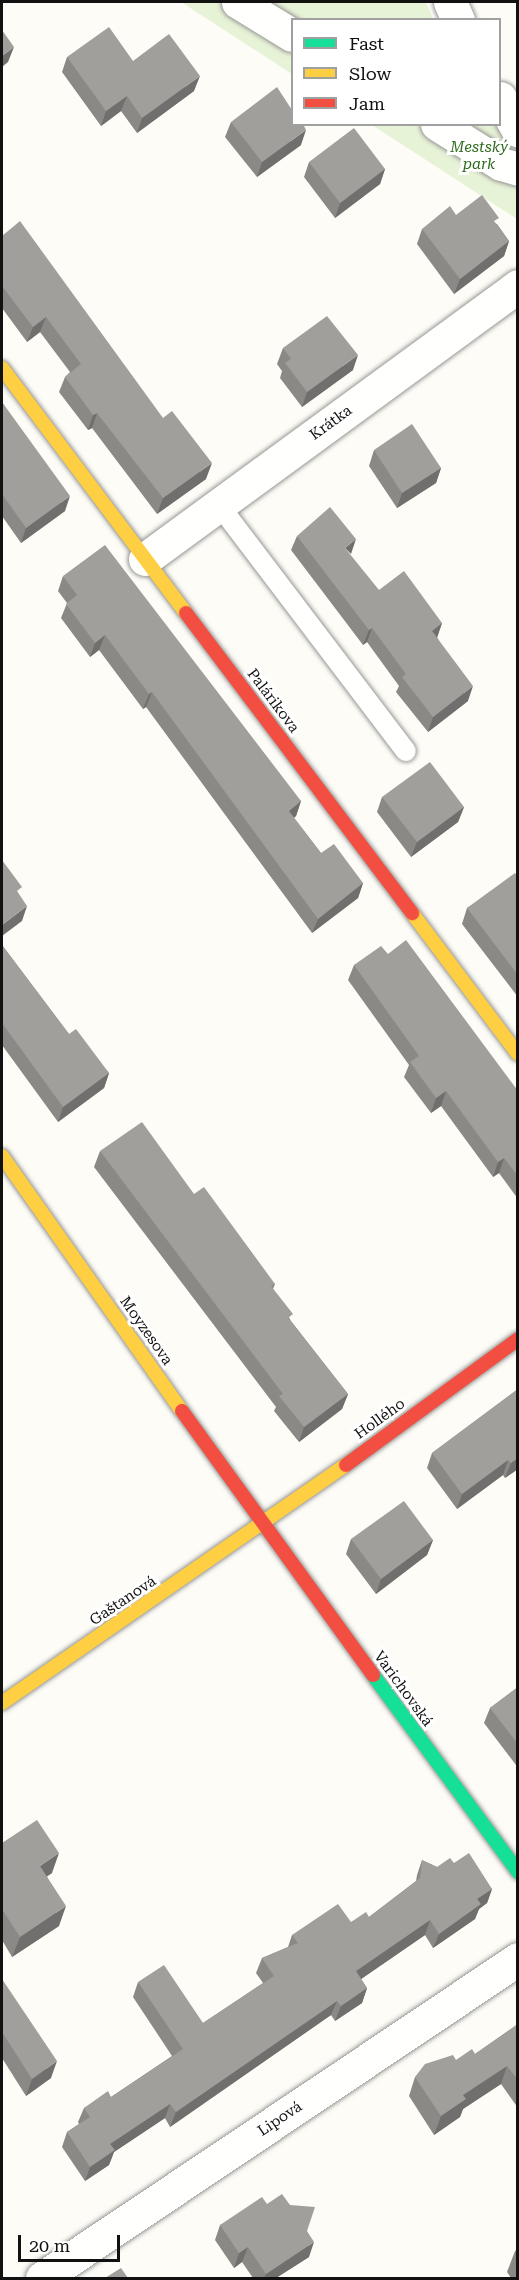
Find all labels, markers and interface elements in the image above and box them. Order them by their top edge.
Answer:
legend [291,18,501,126]
text: Fast [349,33,384,54]
text: Slow [349,63,391,84]
text: Jam [349,93,385,114]
park label: Mestský park [450,138,508,173]
street label: Krátka [306,402,356,444]
street label: Palárikova [243,665,303,737]
street label: Moyzesova [116,1293,176,1369]
street label: Hollého [351,1395,409,1443]
street label: Gaštanová [87,1572,159,1630]
street label: Varichovská [370,1648,436,1730]
street label: Lipová [255,2098,305,2140]
scale bar [21,2223,123,2261]
text: 20 m [29,2235,70,2256]

